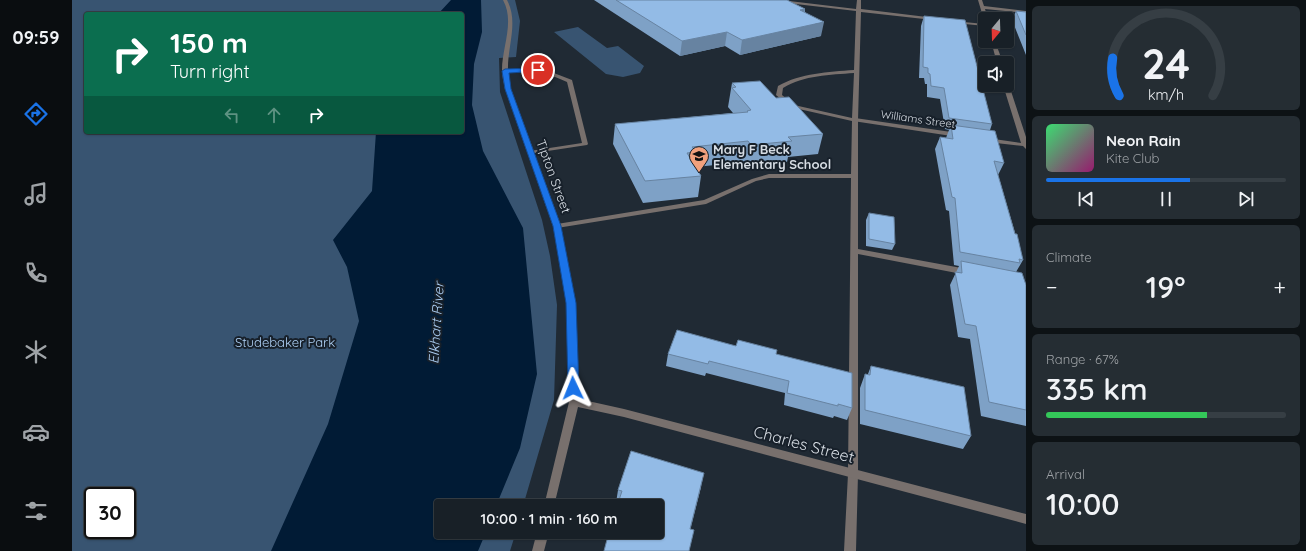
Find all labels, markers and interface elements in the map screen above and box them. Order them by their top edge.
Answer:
north arrow [978,12,1014,48]
map controls [978,12,1014,92]
text: 150 m [170,25,248,60]
text: 09:59 [13,26,59,49]
icon: right [104,28,156,80]
text: 24 [1142,37,1190,89]
pin [521,53,555,87]
button: sound [978,56,1014,92]
icon: arrive [527,59,549,81]
text: Turn right [170,60,250,83]
text: km/h [1148,86,1184,104]
icon: directions [22,100,50,128]
icon: left [221,104,243,126]
icon: ahead [263,104,285,126]
icon: right [305,104,327,126]
street label: Williams Street [880,107,957,131]
text: Neon Rain [1106,131,1181,150]
street label: Tipton Street [533,137,575,215]
place label: Mary F Beck Elementary School [713,141,831,172]
school or university icon: Mary F Beck Elementary School [688,145,710,173]
text: Kite Club [1106,150,1159,166]
icon: music [22,180,50,208]
icon: previous [1075,188,1097,210]
icon: pause [1155,188,1177,210]
icon: next [1235,188,1257,210]
text: Climate [1046,249,1092,265]
icon: phone [22,259,50,287]
text: 19° [1146,268,1185,306]
text: − [1046,273,1057,301]
text: + [1274,273,1286,301]
water label: Elkhart River [424,280,448,365]
park label: Studebaker Park [235,334,335,350]
icon: climate [22,338,50,366]
text: Range · 67% [1046,351,1119,367]
position arrow [552,367,594,409]
text: 335 km [1046,370,1148,408]
icon: car [22,418,50,446]
street label: Charles Street [751,421,857,467]
text: Arrival [1046,466,1085,482]
text: 10:00 [1046,485,1120,523]
speed limit sign: 30 [84,487,136,539]
icon: filters [22,497,50,525]
text: 10:00 · 1 min · 160 m [481,509,617,528]

